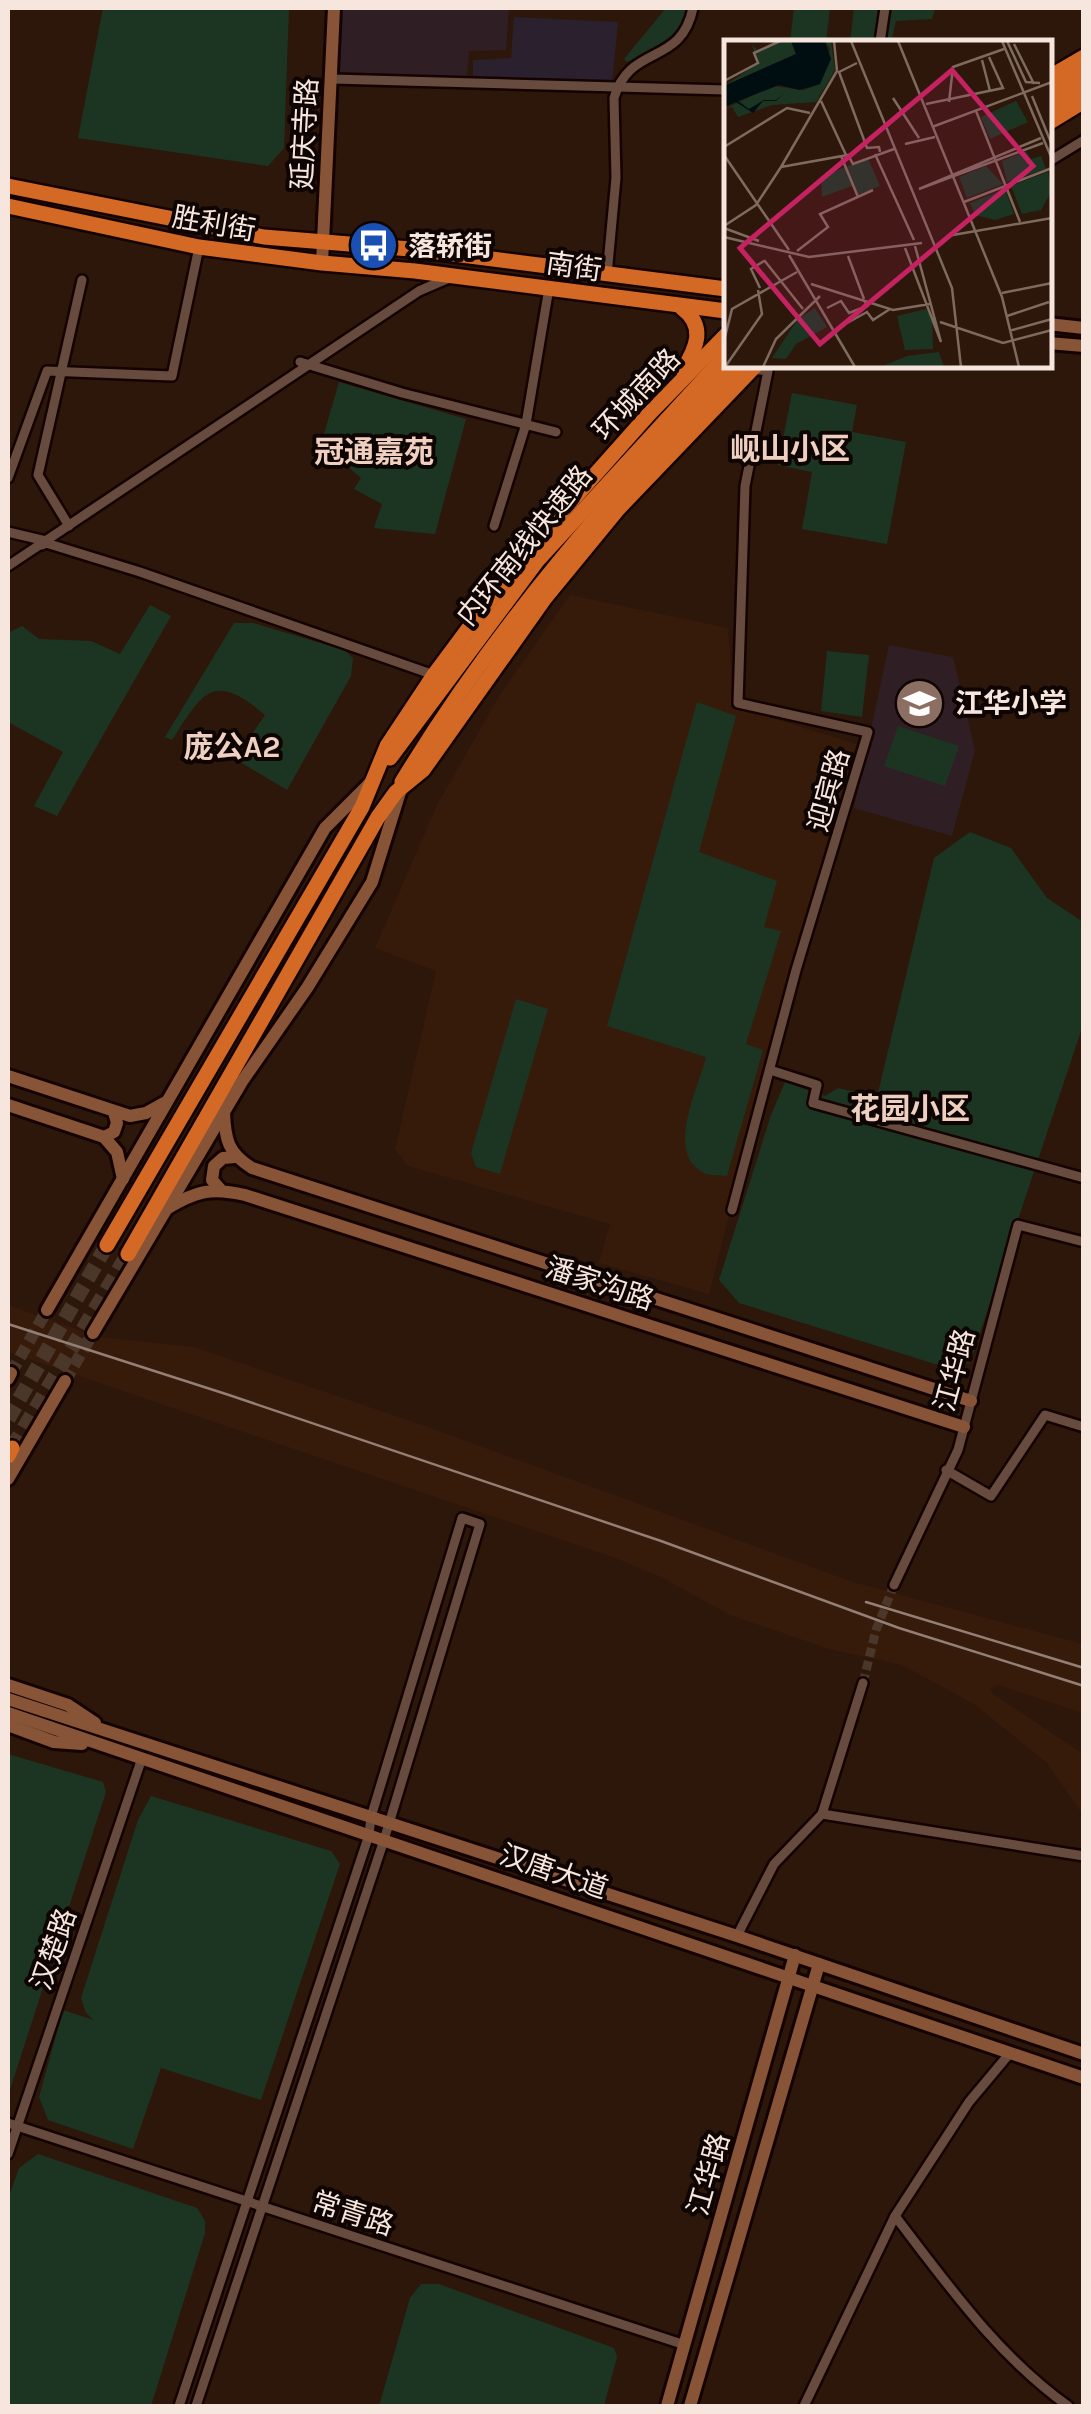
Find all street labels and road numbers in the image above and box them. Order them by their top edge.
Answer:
street label: 延庆寺路 [285,77,324,191]
street label: 胜利街 [170,200,258,247]
street label: 南街 [544,246,604,287]
street label: 环城南路 [586,342,687,447]
street label: 内环南线快速路 [450,459,599,632]
street label: 迎宾路 [801,745,856,835]
street label: 潘家沟路 [541,1250,658,1316]
street label: 江华路 [928,1325,981,1415]
street label: 汉唐大道 [496,1838,612,1905]
street label: 汉楚路 [24,1904,83,1994]
street label: 江华路 [681,2129,736,2219]
street label: 常青路 [308,2185,398,2242]

